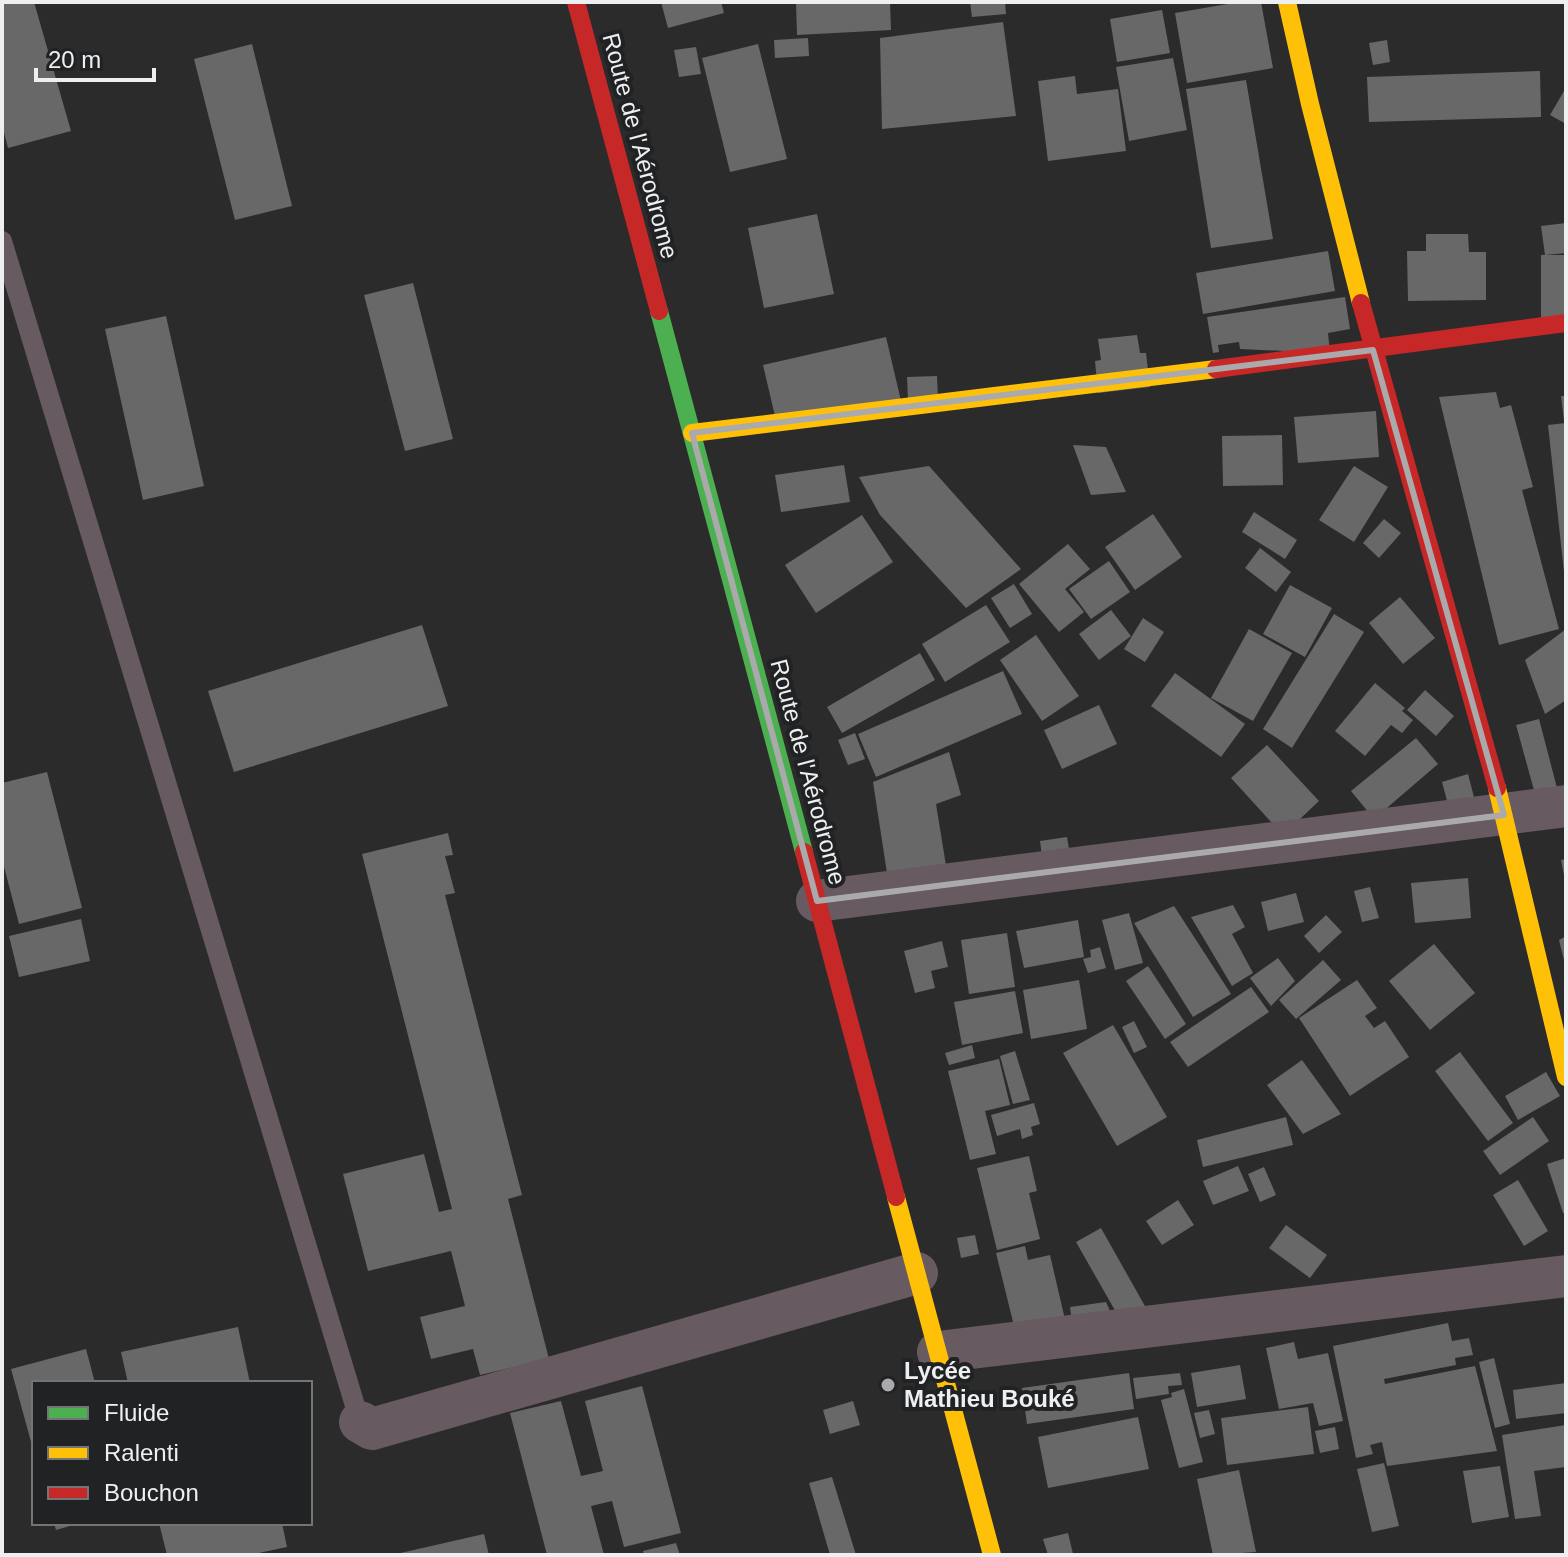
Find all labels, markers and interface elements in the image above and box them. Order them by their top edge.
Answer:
street label: Route de l'Aérodrome [597,30,684,262]
scale bar [36,32,154,82]
text: 20 m [48,46,101,73]
street label: Route de l'Aérodrome [765,656,852,888]
place label: Lycée Mathieu Bouké [904,1357,1075,1412]
marker: Lycée Mathieu Bouké [879,1376,897,1394]
legend [32,1381,312,1525]
text: Fluide [104,1399,169,1426]
text: Ralenti [104,1439,179,1466]
text: Bouchon [104,1479,199,1506]

